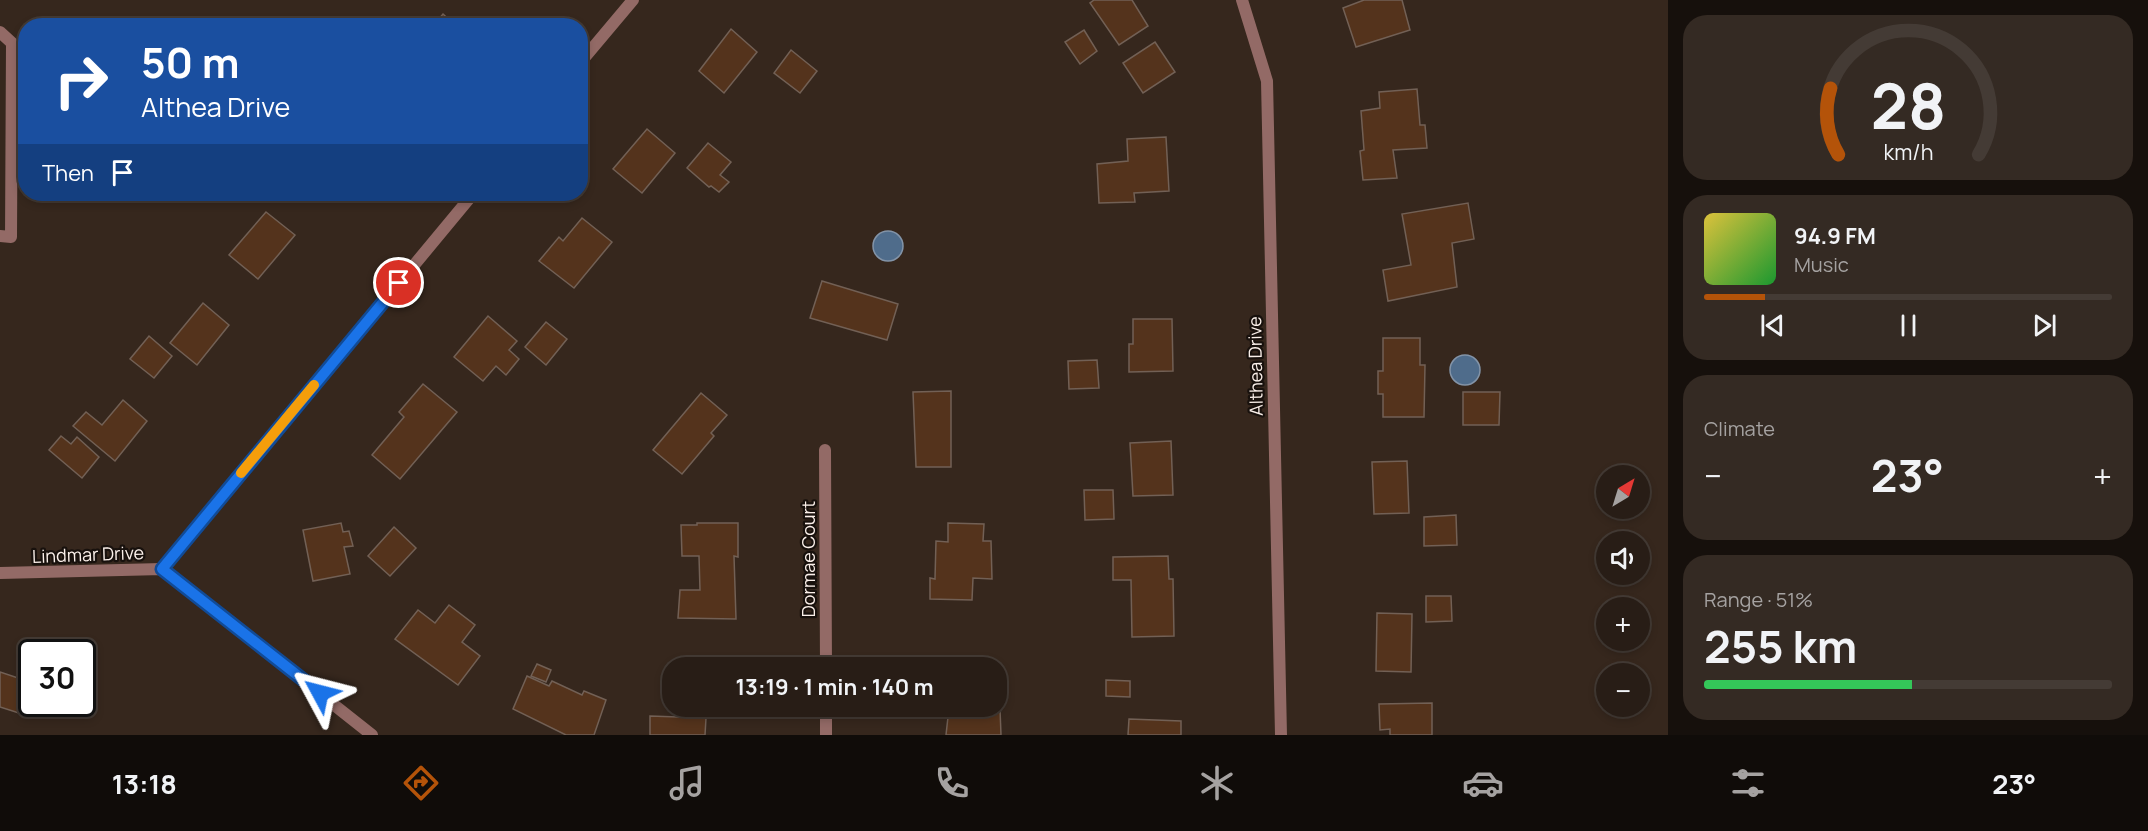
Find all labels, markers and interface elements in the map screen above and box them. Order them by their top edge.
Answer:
text: 50 m [141,33,239,91]
icon: right [42,42,120,120]
text: 28 [1870,62,1946,148]
text: Althea Drive [141,88,290,125]
text: km/h [1883,137,1933,166]
icon: arrive [106,156,139,189]
text: Then [42,158,94,188]
text: 94.9 FM [1794,221,1876,251]
text: Music [1794,251,1849,278]
pin [373,257,424,308]
icon: arrive [382,266,415,299]
icon: previous [1756,309,1789,342]
icon: pause [1892,309,1925,342]
icon: next [2028,309,2061,342]
street label: Althea Drive [1242,316,1268,416]
text: Climate [1704,415,1775,442]
text: 23° [1871,444,1944,506]
text: − [1704,453,1722,498]
text: + [2093,453,2112,498]
north arrow [1596,465,1650,519]
map controls [1596,465,1650,717]
street label: Dormae Court [796,501,820,617]
button: sound [1596,531,1650,585]
street label: Lindmar Drive [32,540,144,568]
text: Range · 51% [1704,586,1813,613]
button: + [1596,597,1650,651]
text: 255 km [1704,615,1857,677]
speed limit sign: 30 [18,639,96,717]
position arrow [288,661,352,725]
button: − [1596,663,1650,717]
text: 13:19 · 1 min · 140 m [735,672,934,702]
icon: directions [400,762,442,804]
icon: music [666,762,708,804]
icon: phone [931,762,973,804]
icon: climate [1196,762,1238,804]
icon: car [1462,762,1504,804]
icon: filters [1727,762,1769,804]
text: 13:18 [112,765,177,802]
text: 23° [1992,765,2036,802]

